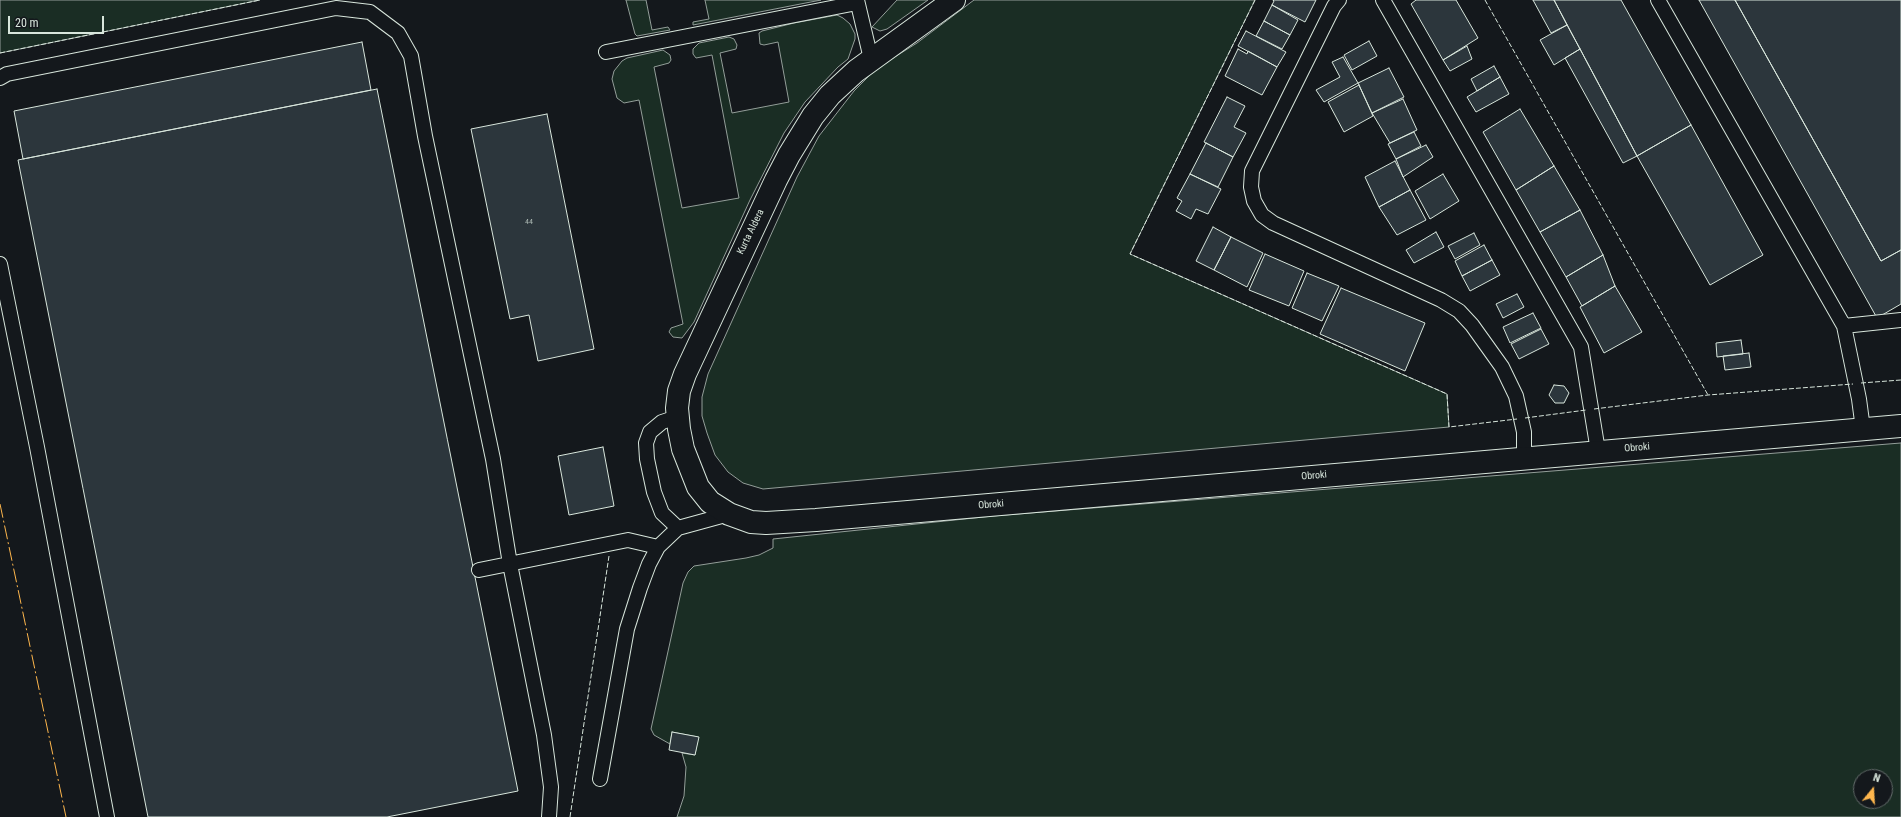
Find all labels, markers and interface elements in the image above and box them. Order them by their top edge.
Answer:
scale bar [10,8,106,34]
text: 20 m [15,16,39,30]
street label: Kurta Aldera [735,207,767,257]
house number: 44 [525,217,533,227]
street label: Obroki [1624,441,1650,455]
street label: Obroki [1301,469,1327,483]
street label: Obroki [978,498,1004,512]
north arrow [1853,769,1893,809]
text: N [1871,771,1882,785]

